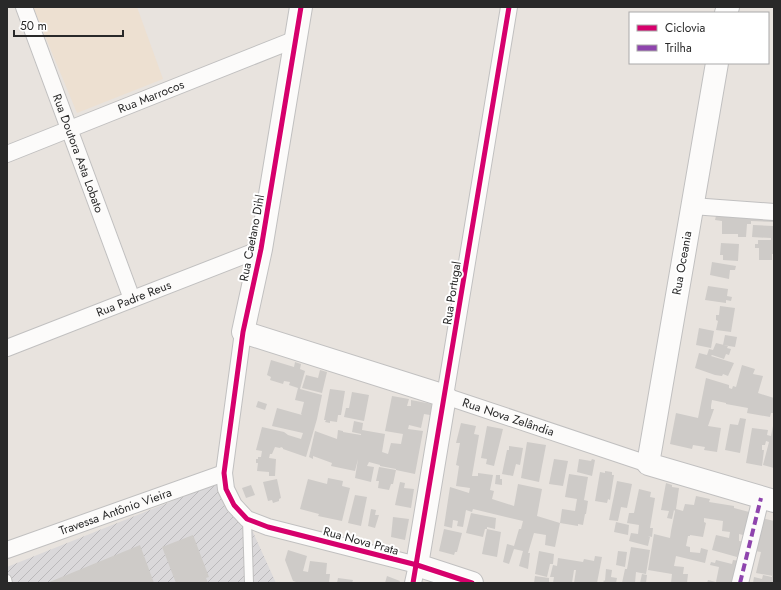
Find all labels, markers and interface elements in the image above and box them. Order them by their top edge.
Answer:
scale bar [14,12,123,38]
legend [629,12,769,64]
text: 50 m [20,17,47,35]
text: Ciclovia [665,19,706,37]
text: Trilha [665,39,692,57]
street label: Rua Marrocos [115,75,187,118]
street label: Rua Doutora Asta Lobato [48,91,108,216]
street label: Rua Caetano Dihl [235,193,269,283]
street label: Rua Oceania [668,229,697,296]
street label: Rua Portugal [438,260,466,326]
street label: Rua Padre Reus [94,276,174,321]
street label: Rua Nova Zelândia [460,393,557,441]
street label: Travessa Antônio Vieira [57,483,174,540]
street label: Rua Nova Prata [321,522,401,560]

